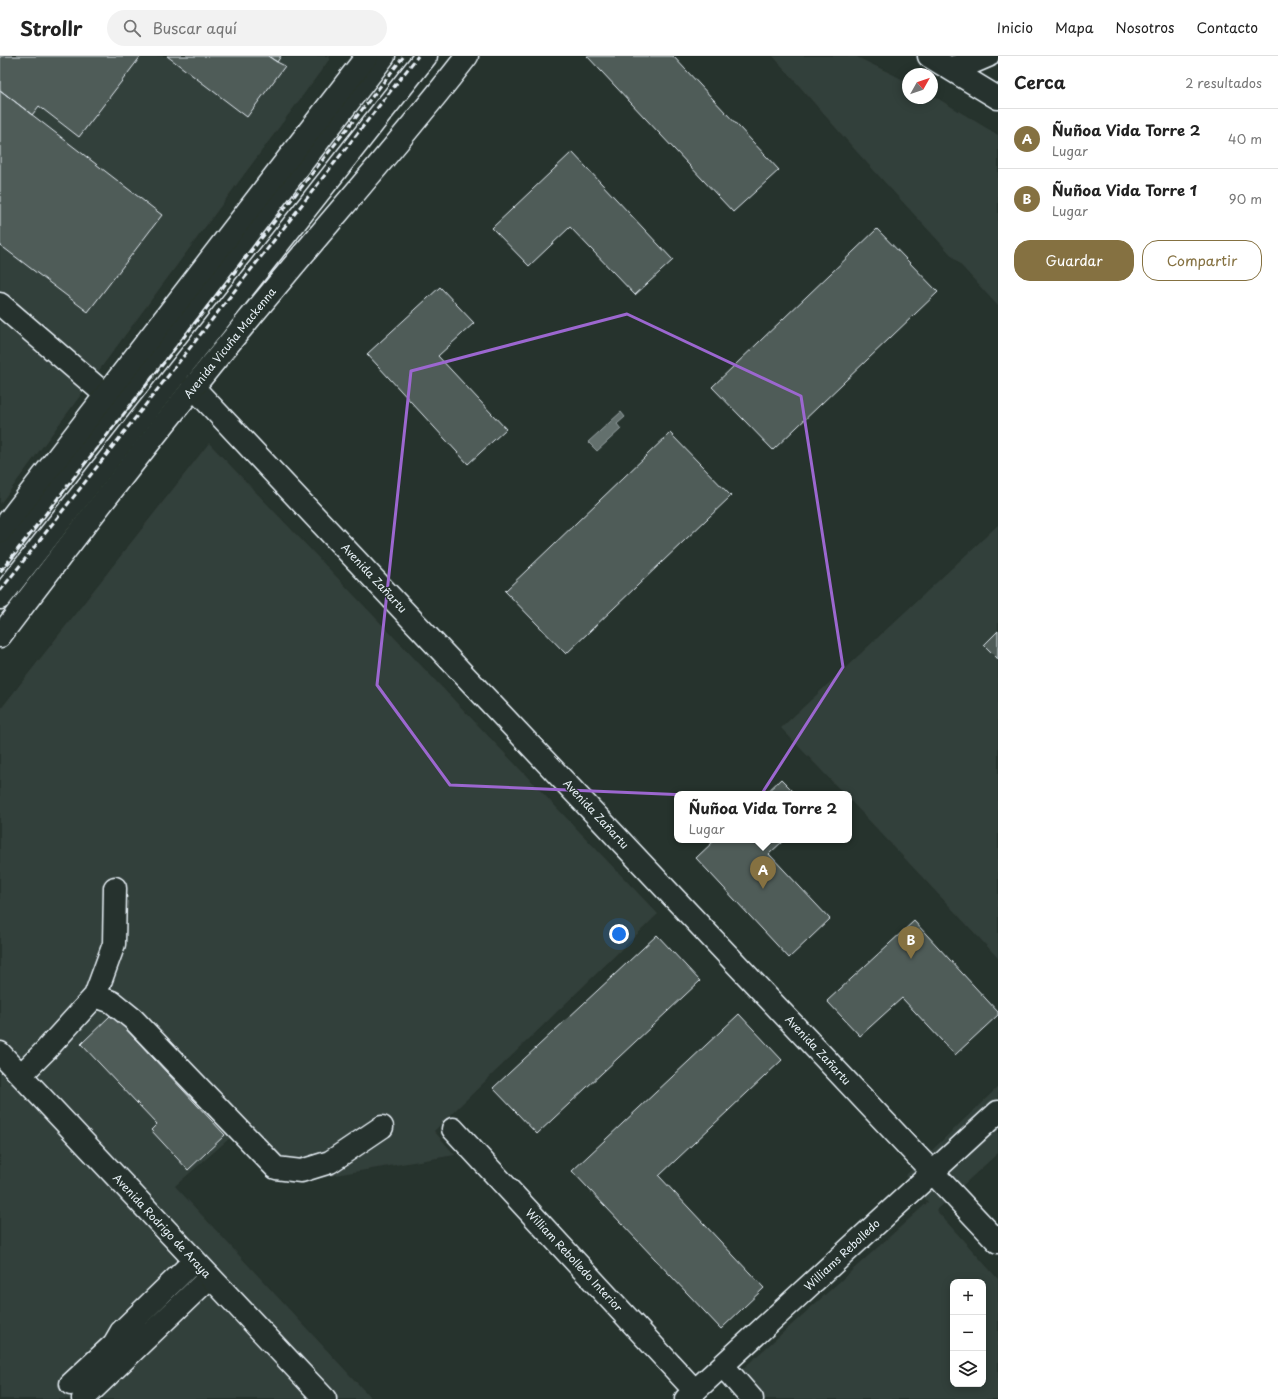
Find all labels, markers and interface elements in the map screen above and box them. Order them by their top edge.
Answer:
search box [107,10,387,46]
text: Strollr [20,14,83,42]
text: Buscar aquí [153,16,237,39]
icon: search [121,17,143,39]
text: Inicio [997,17,1033,38]
text: Mapa [1055,17,1093,38]
text: Nosotros [1115,17,1175,38]
text: Contacto [1197,17,1258,38]
north arrow [902,68,938,104]
text: Cerca [1014,69,1065,95]
text: 2 resultados [1185,73,1262,92]
text: Ñuñoa Vida Torre 2 [1052,118,1200,141]
text: A [1022,129,1032,148]
text: 40 m [1228,129,1262,148]
text: Lugar [1052,141,1088,160]
text: Ñuñoa Vida Torre 1 [1052,178,1197,201]
text: B [1023,189,1031,208]
text: 90 m [1229,189,1262,208]
text: Lugar [1052,201,1088,220]
button: Guardar [1014,240,1134,281]
button: Compartir [1142,240,1262,281]
street label: Avenida Vicuña Mackenna [179,283,280,402]
street label: Avenida Zañartu [338,539,411,616]
street label: Avenida Zañartu [560,775,633,852]
popup [674,791,852,843]
text: Ñuñoa Vida Torre 2 [689,796,837,819]
text: Lugar [689,819,725,838]
pin: A [750,856,776,889]
your location [609,924,629,944]
pin: B [898,926,924,959]
street label: Avenida Zañartu [782,1011,855,1088]
street label: Avenida Rodrigo de Araya [109,1170,215,1282]
street label: William Rebolledo Interior [522,1204,627,1315]
street label: Williams Rebolledo [800,1215,883,1294]
map controls [950,1279,986,1387]
button: + [950,1279,986,1315]
button: − [950,1315,986,1351]
button: layers [950,1351,986,1387]

